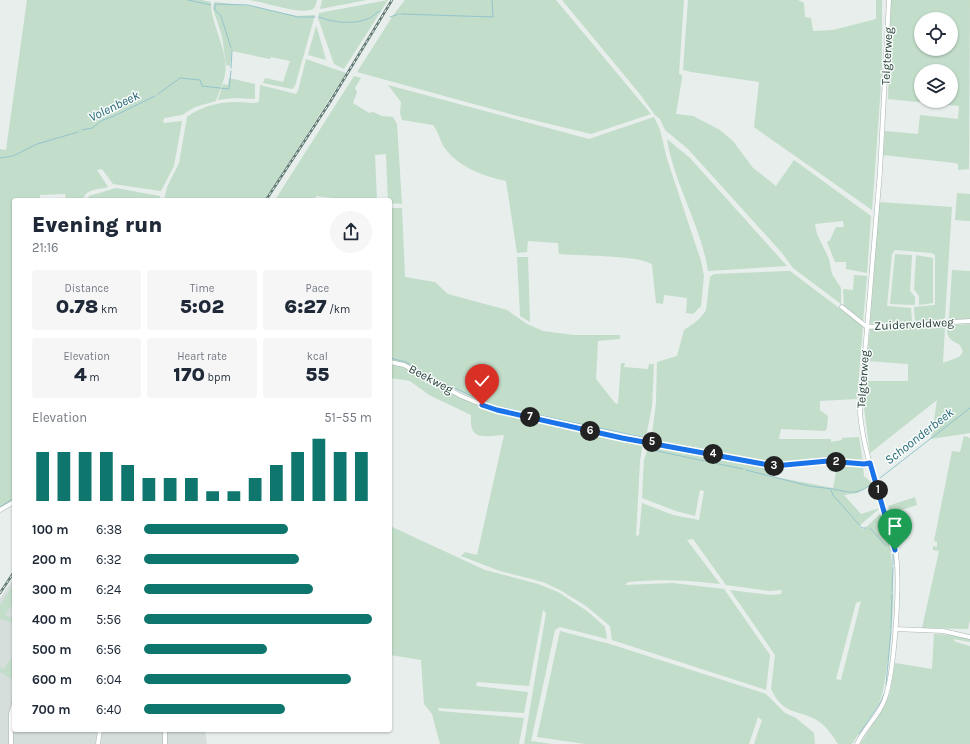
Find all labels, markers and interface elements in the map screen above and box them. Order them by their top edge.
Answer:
map controls [914,12,958,108]
button: locate [914,12,958,56]
street label: Telgterweg [878,26,896,85]
button: layers [914,64,958,108]
water label: Volenbeek [86,87,142,125]
button: share [330,211,372,253]
text: Evening run [32,212,162,238]
text: 21:16 [32,240,59,255]
text: Distance [64,282,109,295]
text: Time [190,282,214,295]
text: Pace [306,282,329,295]
text: 0.78 [56,295,98,318]
text: 5:02 [180,295,224,318]
text: 6:27 [284,295,327,318]
text: km [98,303,118,316]
text: /km [327,303,350,316]
street label: Zuiderveldweg [874,315,954,333]
street label: Telgterweg [854,349,872,408]
text: Elevation [63,350,110,363]
text: Heart rate [177,350,227,363]
text: kcal [307,350,328,363]
street label: Beekweg [406,362,456,397]
text: 4 [74,363,87,386]
text: 170 [173,363,205,386]
text: 55 [305,363,329,386]
pin [465,364,499,405]
icon: check [471,370,493,392]
text: m [87,371,99,384]
text: bpm [205,371,231,384]
water label: Schoonderbeek [882,404,957,467]
pin: 7 [520,407,540,427]
text: Elevation [32,410,87,425]
text: 51–55 m [324,410,372,425]
text: 7 [527,410,533,423]
pin: 6 [580,421,600,441]
text: 6 [587,424,593,437]
pin: 5 [642,432,662,452]
text: 5 [649,435,655,448]
pin: 4 [703,444,723,464]
text: 4 [710,447,716,460]
pin: 2 [826,452,846,472]
text: 2 [833,455,839,468]
pin: 3 [764,456,784,476]
text: 3 [771,459,777,472]
pin: 1 [868,480,888,500]
text: 1 [876,483,880,496]
pin [878,509,912,550]
icon: arrive [884,515,906,537]
text: 100 m [32,522,69,537]
text: 6:38 [96,522,122,537]
text: 200 m [32,552,72,567]
text: 6:32 [96,552,122,567]
text: 300 m [32,582,72,597]
text: 6:24 [96,582,121,597]
text: 400 m [32,612,72,627]
text: 5:56 [96,612,121,627]
text: 500 m [32,642,72,657]
text: 6:56 [96,642,121,657]
text: 600 m [32,672,72,687]
text: 6:04 [96,672,121,687]
text: 700 m [32,702,71,717]
text: 6:40 [96,702,121,717]

